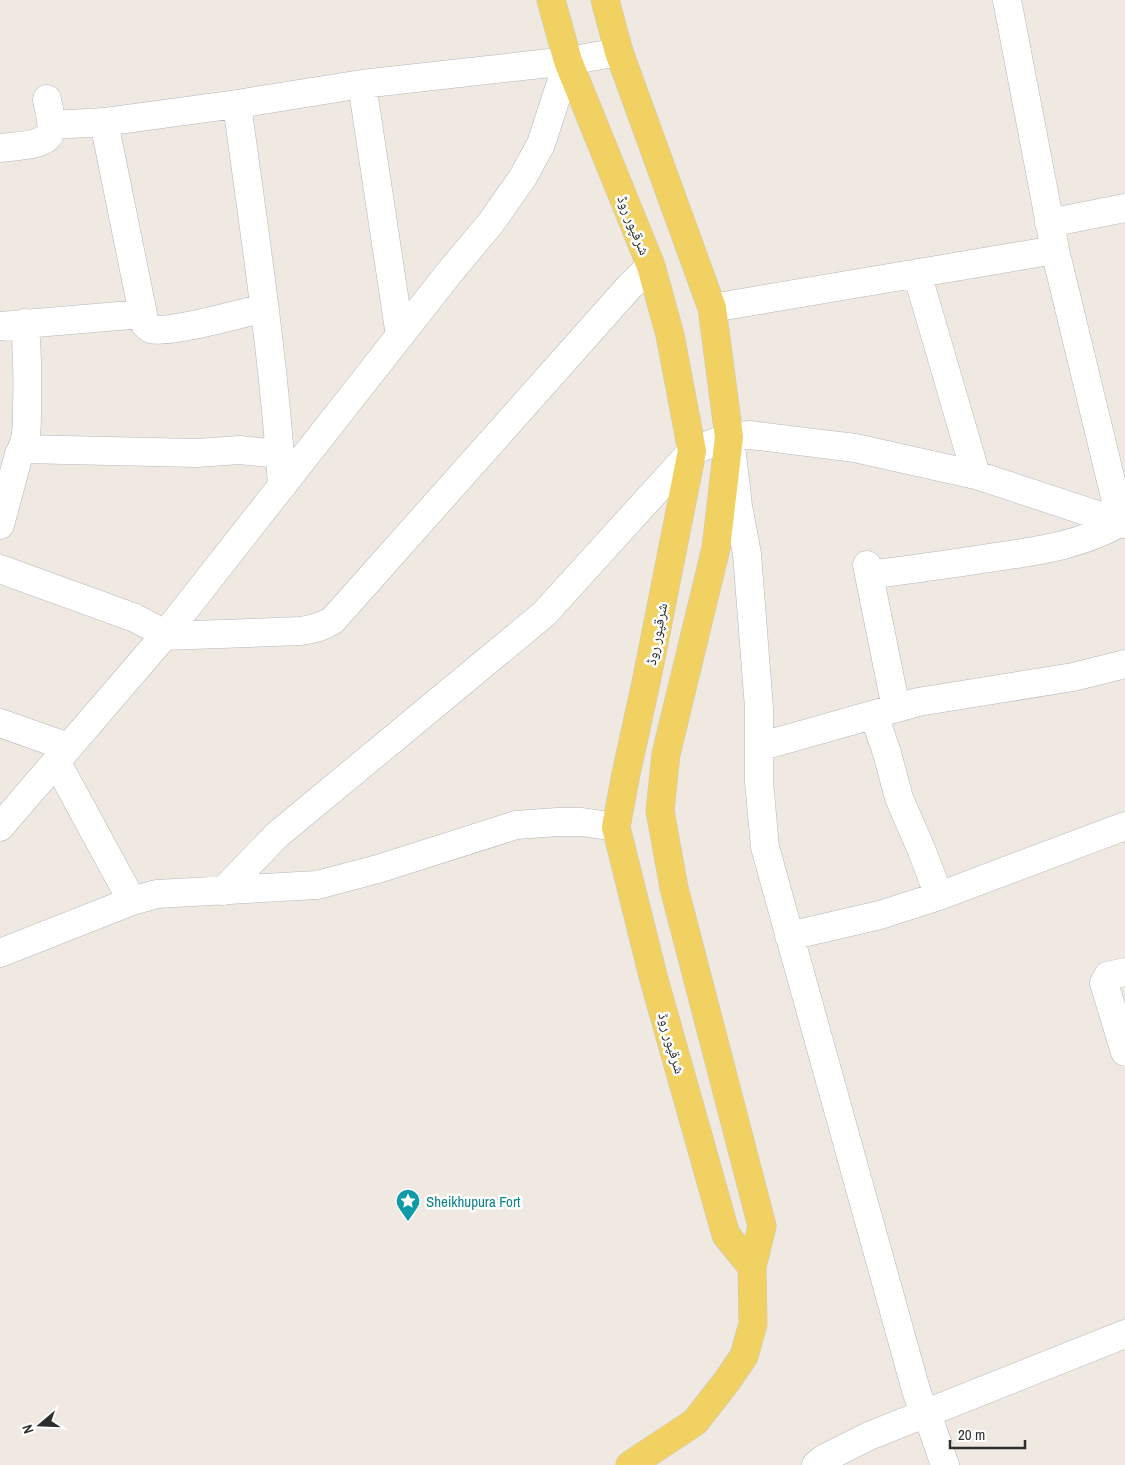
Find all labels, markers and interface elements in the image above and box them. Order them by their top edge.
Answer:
street label: شرقپور روڈ [612,192,656,258]
street label: شرقپور روڈ [640,601,672,667]
street label: شرقپور روڈ [653,1010,691,1076]
place icon: Sheikhupura Fort [395,1188,421,1222]
place label: Sheikhupura Fort [426,1191,521,1212]
north arrow [15,1400,65,1450]
scale bar [950,1418,1025,1450]
text: N [18,1422,38,1436]
text: 20 m [958,1424,985,1445]

